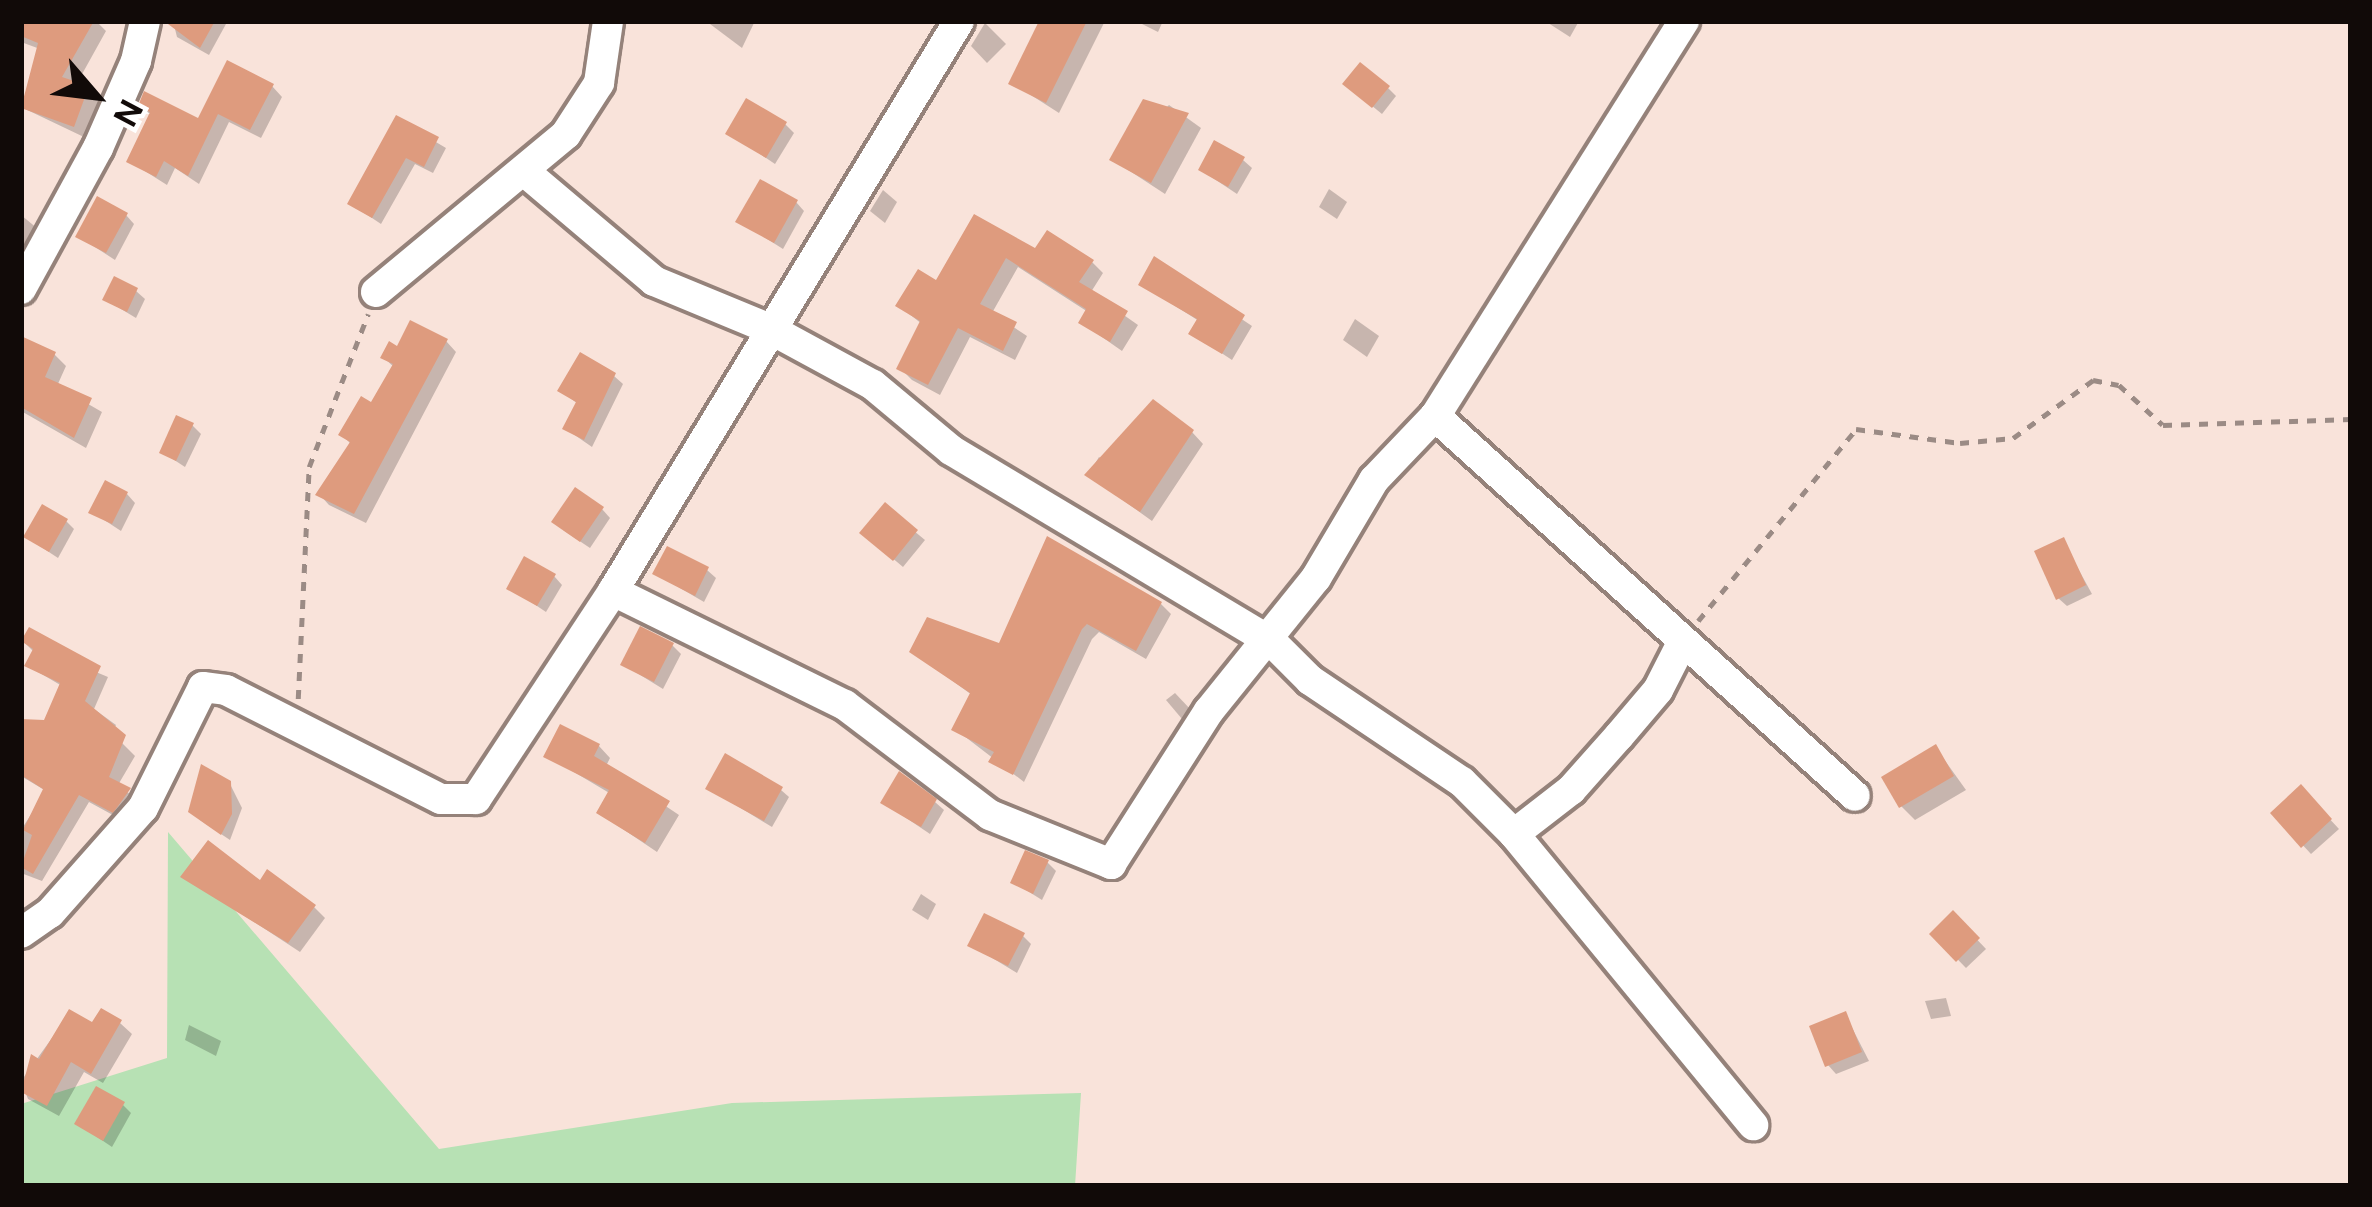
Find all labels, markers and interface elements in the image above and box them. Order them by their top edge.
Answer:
north arrow [36,36,156,156]
text: N [104,92,153,134]

